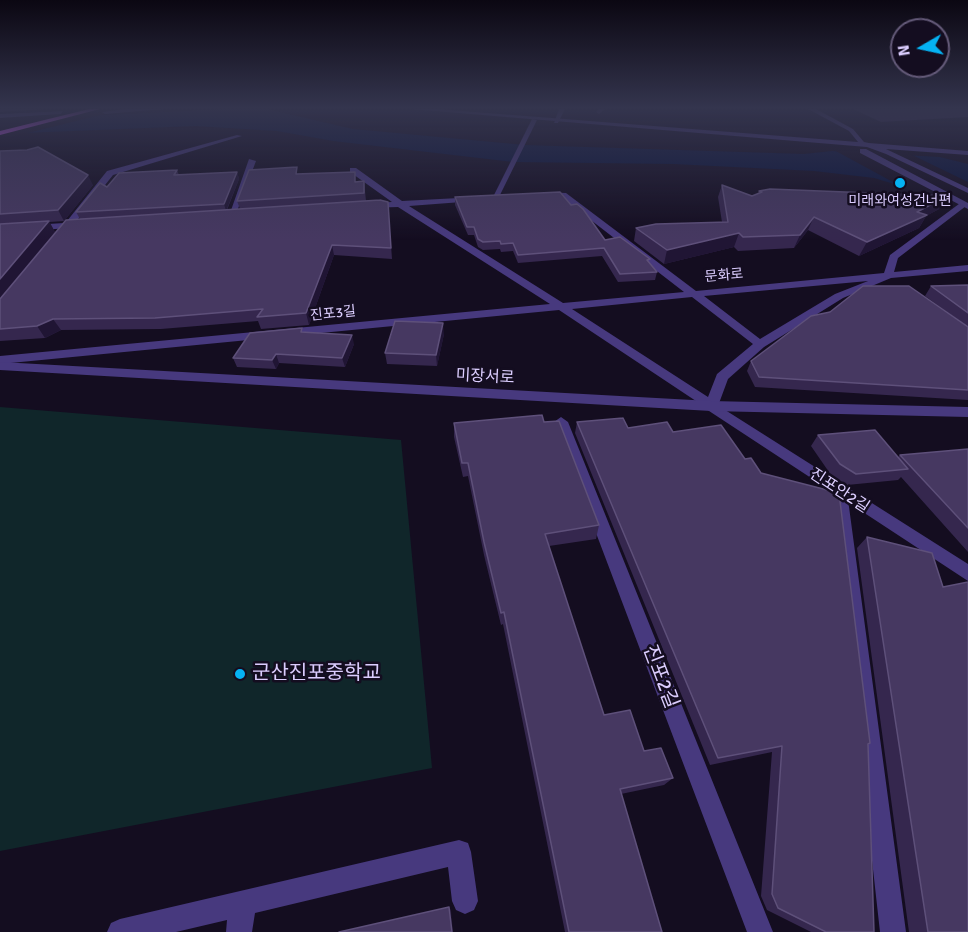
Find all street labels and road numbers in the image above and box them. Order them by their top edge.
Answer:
street label: 문화로 [704,266,744,286]
street label: 진포3길 [309,303,357,325]
street label: 미장서로 [455,366,515,388]
street label: 진포안2길 [805,465,873,517]
street label: 진포2길 [637,642,683,712]

